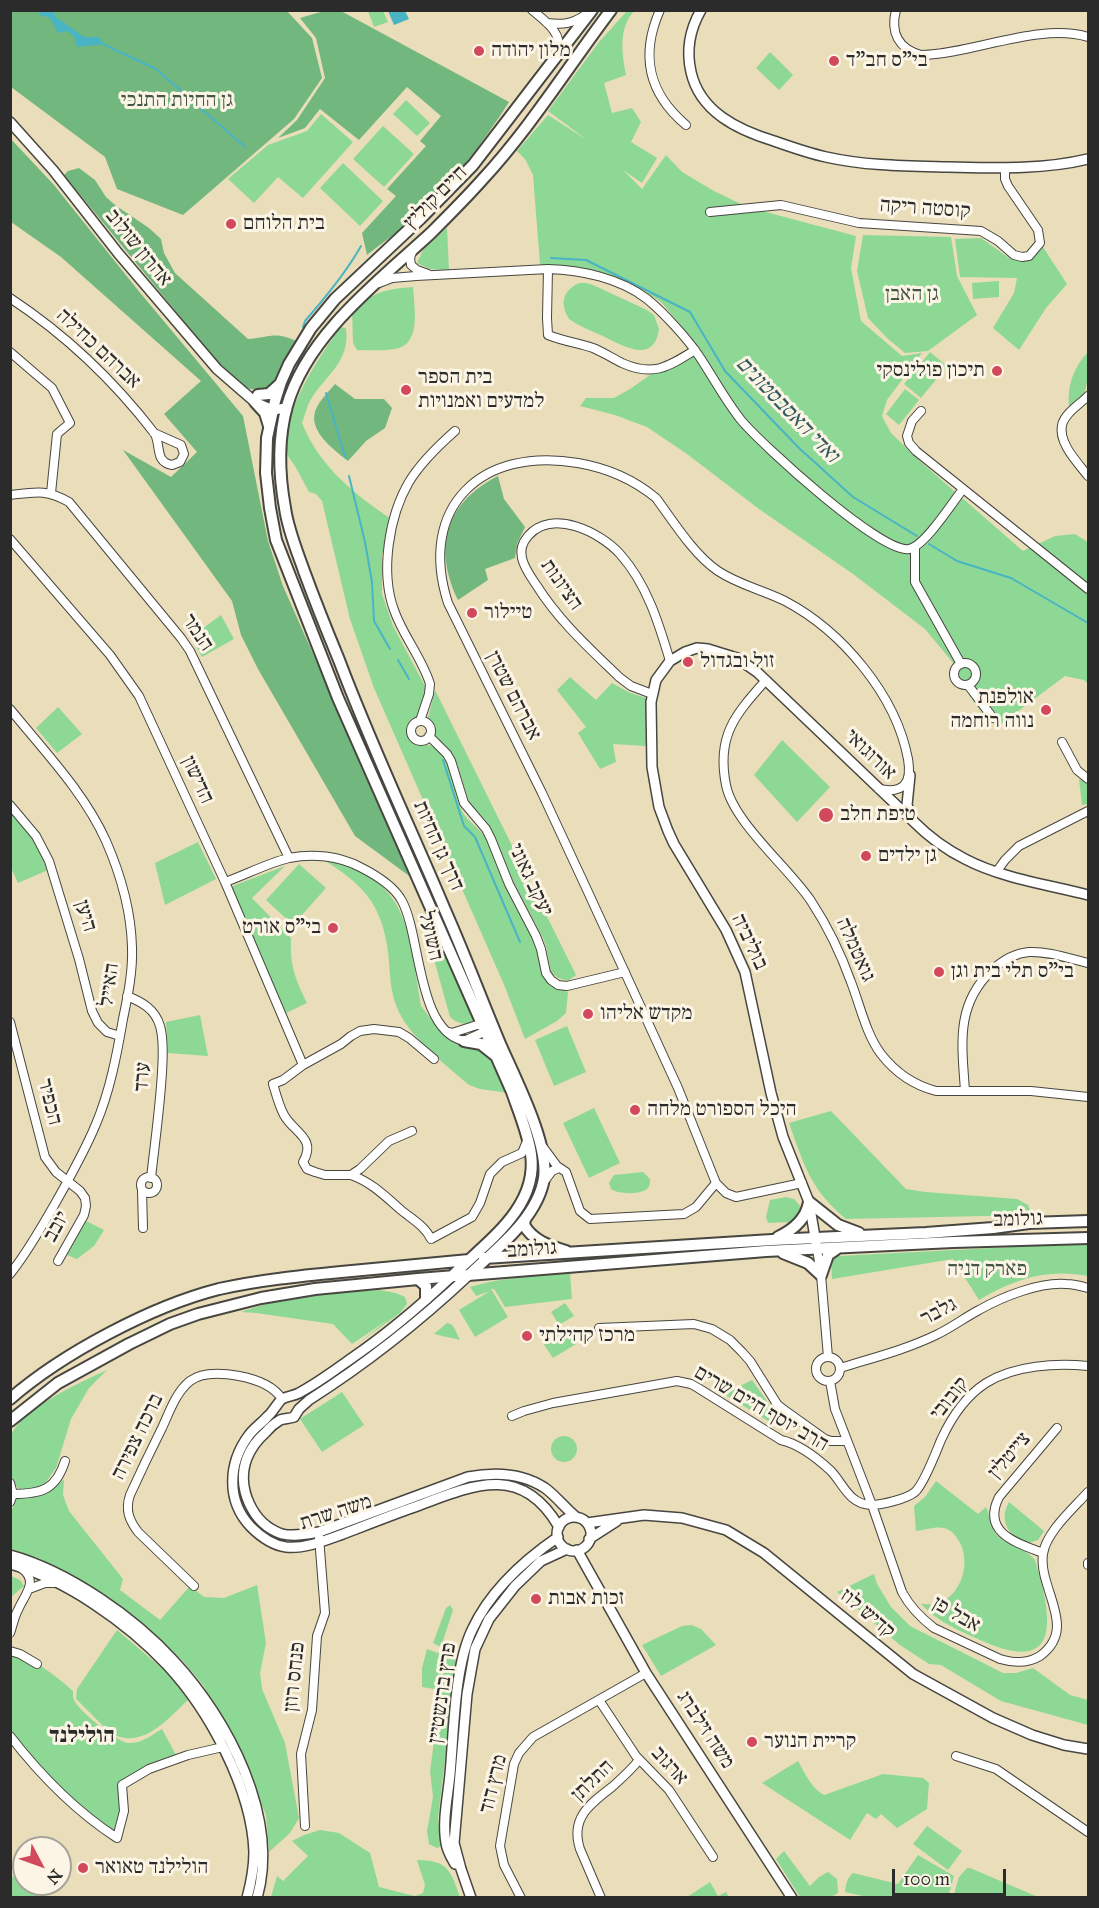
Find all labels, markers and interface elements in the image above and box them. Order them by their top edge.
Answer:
place label: מלון יהודה [491,38,571,64]
marker: מלון יהודה [472,44,486,58]
place label: בי"ס חב"ד [846,48,928,74]
marker: בי"ס חב"ד [827,54,841,68]
park label: גן החיות התנכי [121,88,233,114]
street label: חיים קוליץ [399,161,473,235]
street label: קוסטה ריקה [879,193,971,225]
street label: אהרון שולוב [99,204,177,292]
place label: בית הלוחם [243,211,325,237]
marker: בית הלוחם [224,217,238,231]
park label: גן האבן [885,282,939,308]
street label: אברהם כחילה [50,303,146,395]
water label: ואדי האסבסטונים [730,351,844,469]
place label: תיכון פולינסקי [877,358,985,384]
marker: תיכון פולינסקי [990,364,1004,378]
place label: בית הספר למדעים ואמנויות [418,365,544,415]
marker: בית הספר למדעים ואמנויות [399,383,413,397]
street label: הציונות [534,554,588,616]
place label: טיילור [484,600,532,626]
marker: טיילור [465,606,479,620]
street label: הנמר [176,610,218,656]
street label: אברהם שטרן [480,647,546,745]
place label: זול ובגדול [700,649,774,675]
marker: זול ובגדול [681,655,695,669]
place label: אולפנת נווה רוחמה [950,685,1034,735]
marker: אולפנת נווה רוחמה [1039,703,1053,717]
street label: אורוגואי [839,724,901,786]
street label: הדישון [175,752,219,808]
street label: דרך גן החיות [407,797,469,895]
place label: טיפת חלב [840,802,916,828]
marker: טיפת חלב [817,806,835,824]
street label: יעקב גאוני [502,839,558,921]
place label: גן ילדים [878,843,937,869]
marker: גן ילדים [859,849,873,863]
street label: היען [68,897,102,935]
street label: השועל [412,909,448,963]
street label: בוליביה [725,910,773,974]
street label: גואטמלה [830,914,880,986]
place label: בי"ס אורט [242,915,321,941]
marker: בי"ס אורט [326,921,340,935]
place label: בי"ס תלי בית וגן [951,959,1074,985]
street label: האייל [94,961,126,1009]
marker: בי"ס תלי בית וגן [932,965,946,979]
place label: מקדש אליהו [600,1001,693,1027]
marker: מקדש אליהו [581,1007,595,1021]
street label: ערד [129,1061,157,1093]
street label: הכפיר [31,1076,67,1128]
place label: היכל הספורט מלחה [647,1097,797,1123]
marker: היכל הספורט מלחה [628,1103,642,1117]
street label: יובב [38,1207,76,1247]
street label: גולומב [993,1207,1043,1233]
street label: גולומב [506,1236,558,1264]
park label: פארק דניה [947,1257,1027,1283]
street label: גלבר [917,1292,961,1332]
place label: מרכז קהילתי [539,1323,635,1349]
marker: מרכז קהילתי [520,1329,534,1343]
street label: הרב יוסף חיים שרים [689,1360,833,1458]
street label: קובובי [925,1372,975,1426]
street label: ברכה צפירה [106,1390,170,1484]
street label: צייטלין [983,1427,1037,1485]
street label: משה שרת [297,1489,375,1537]
street label: קדיש לוז [834,1584,900,1644]
place label: זכות אבות [548,1586,624,1612]
street label: אבל פן [927,1591,985,1639]
marker: זכות אבות [529,1592,543,1606]
street label: פנחס רוזן [279,1641,311,1713]
street label: פרץ ברנשטיין [423,1641,463,1745]
street label: משה זילברג [670,1686,740,1774]
district label: הולילנד [49,1724,115,1750]
place label: קריית הנוער [764,1729,856,1755]
marker: קריית הנוער [745,1735,759,1749]
street label: ארגוב [645,1741,693,1791]
street label: מרץ דוד [475,1752,513,1816]
street label: התלתן [566,1755,620,1807]
north arrow [12,1836,72,1896]
place label: הולילנד טאואר [95,1855,208,1881]
scale bar [895,1857,1009,1895]
marker: הולילנד טאואר [76,1861,90,1875]
text: N [43,1865,66,1888]
text: 100 m [903,1868,950,1890]

